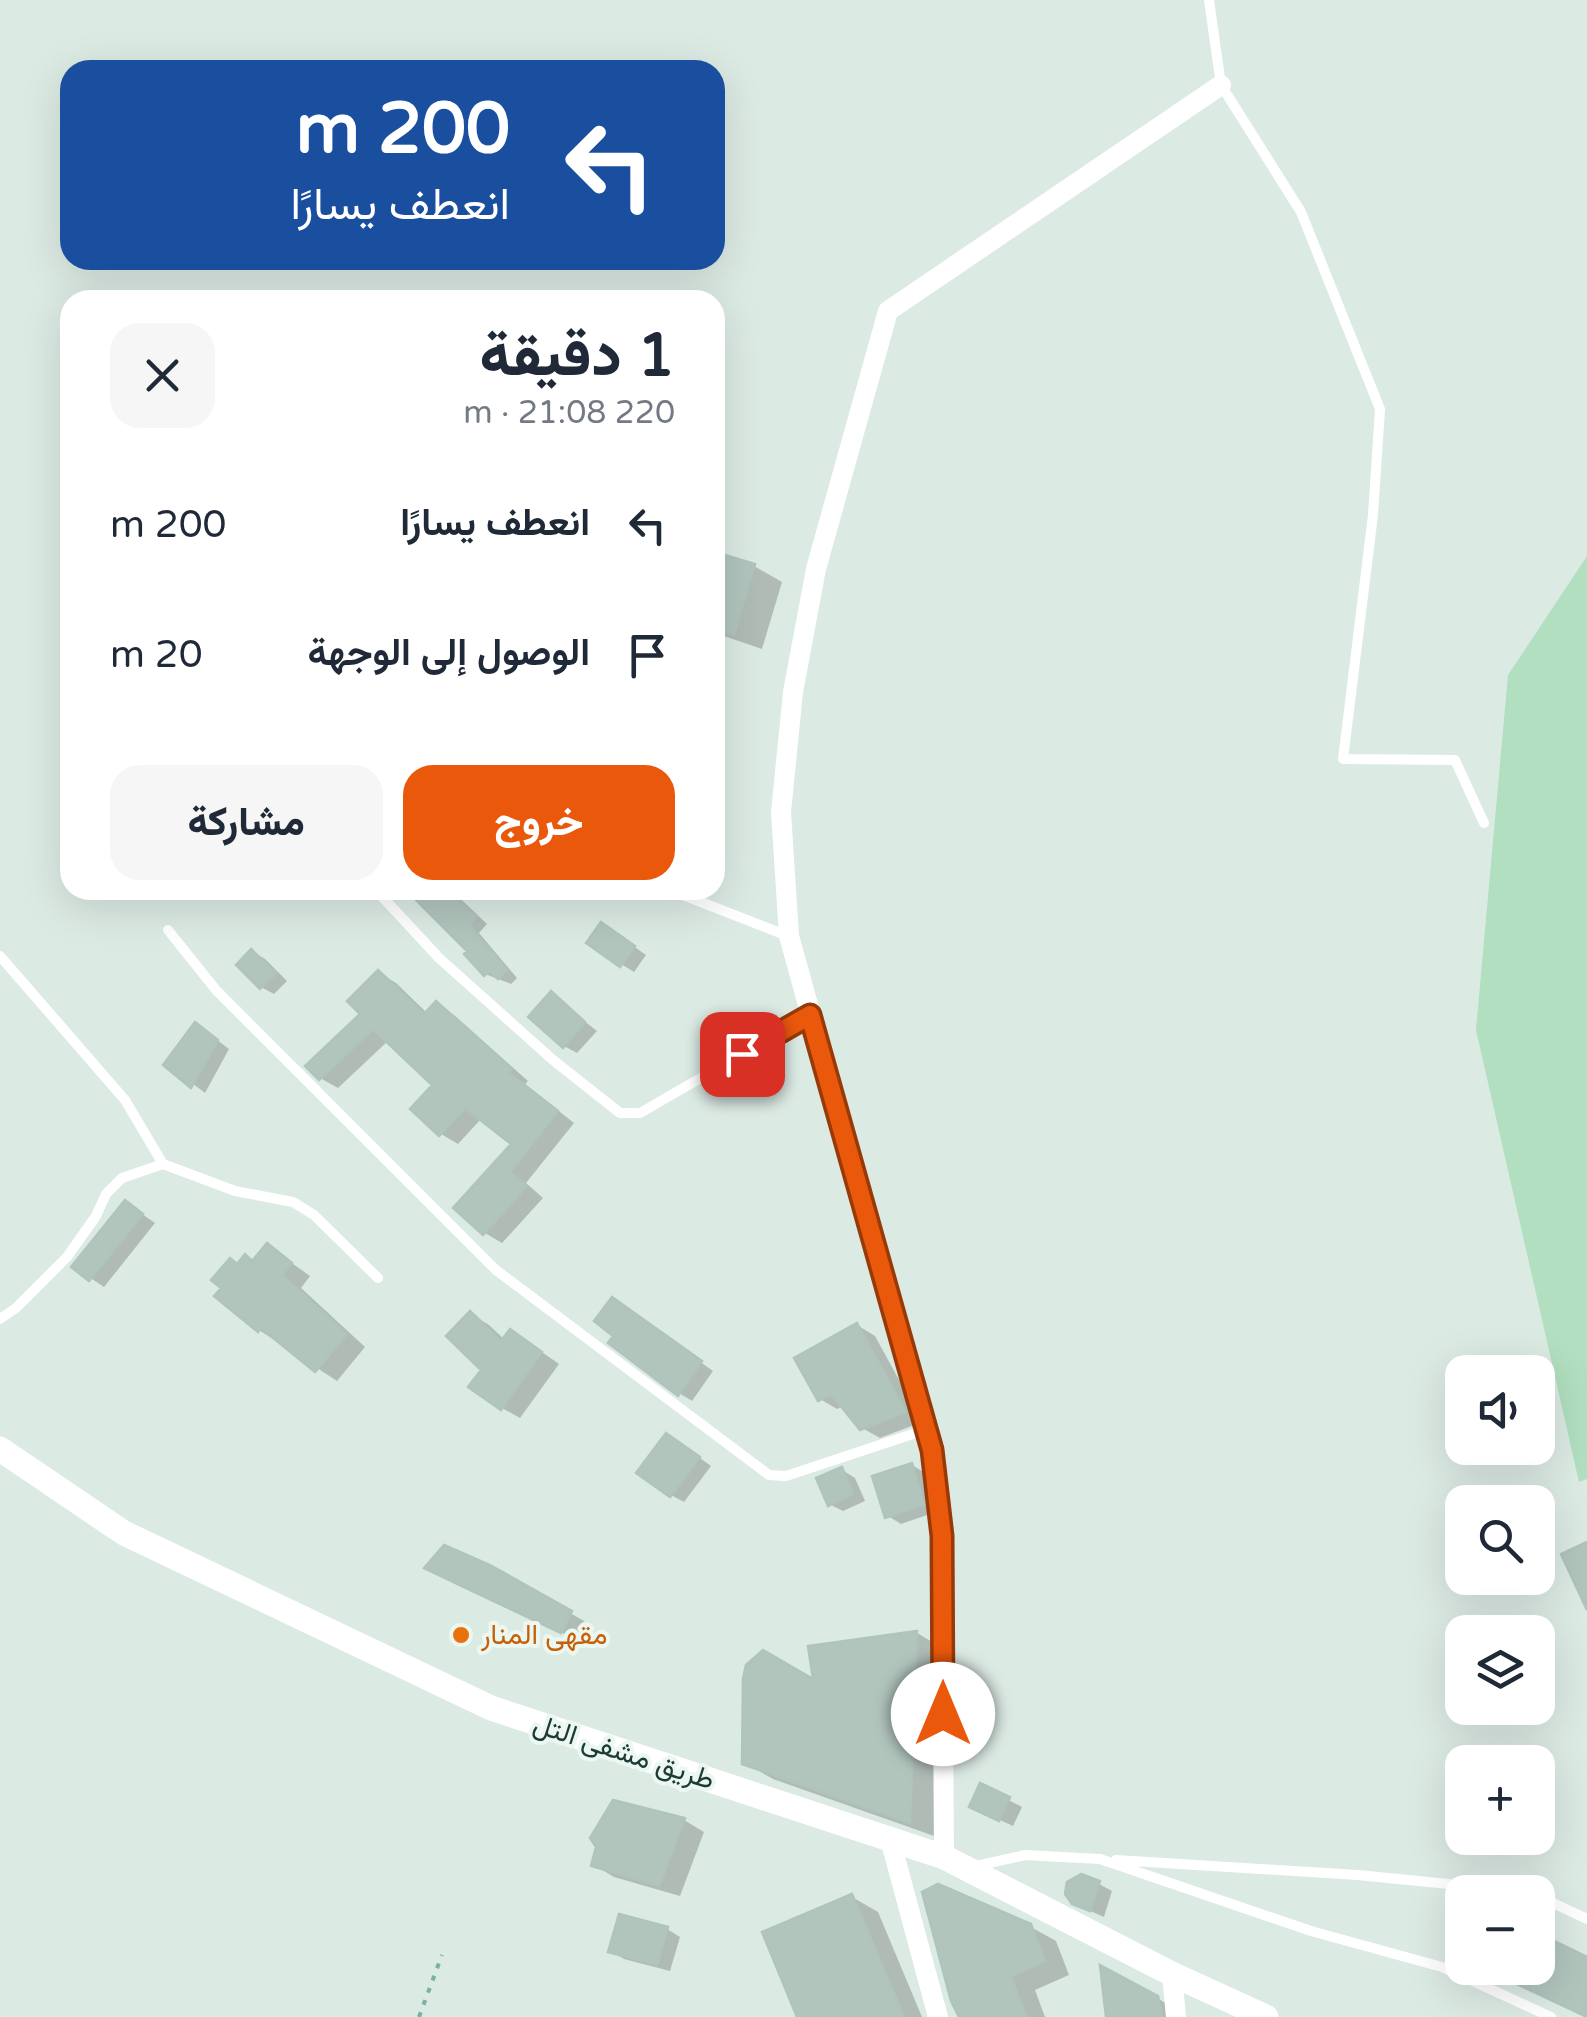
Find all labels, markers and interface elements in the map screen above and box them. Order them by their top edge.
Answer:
text: 200 m [296,88,510,172]
icon: left [545,100,675,230]
text: انعطف يسارًا [291,178,510,232]
text: 1 دقيقة [480,320,675,392]
button: close [110,323,215,428]
text: 220 m · 21:08 [463,394,675,432]
icon: left [620,498,675,553]
text: انعطف يسارًا [400,500,590,546]
text: 200 m [110,502,226,548]
icon: arrive [620,628,675,683]
text: الوصول إلى الوجهة [308,630,590,676]
text: 20 m [110,632,203,678]
button: مشاركة [110,765,383,880]
button: خروج [403,765,675,880]
pin [700,1012,785,1097]
icon: arrive [715,1027,770,1082]
map controls [1445,1355,1555,1985]
button: sound [1445,1355,1555,1465]
button: search [1445,1485,1555,1595]
button: layers [1445,1615,1555,1725]
place label: مقهى المنار [480,1618,607,1652]
marker: مقهى المنار [450,1624,472,1646]
position arrow [891,1662,995,1766]
street label: طريق مشفى التل [529,1707,719,1797]
button: + [1445,1745,1555,1855]
button: − [1445,1875,1555,1985]

